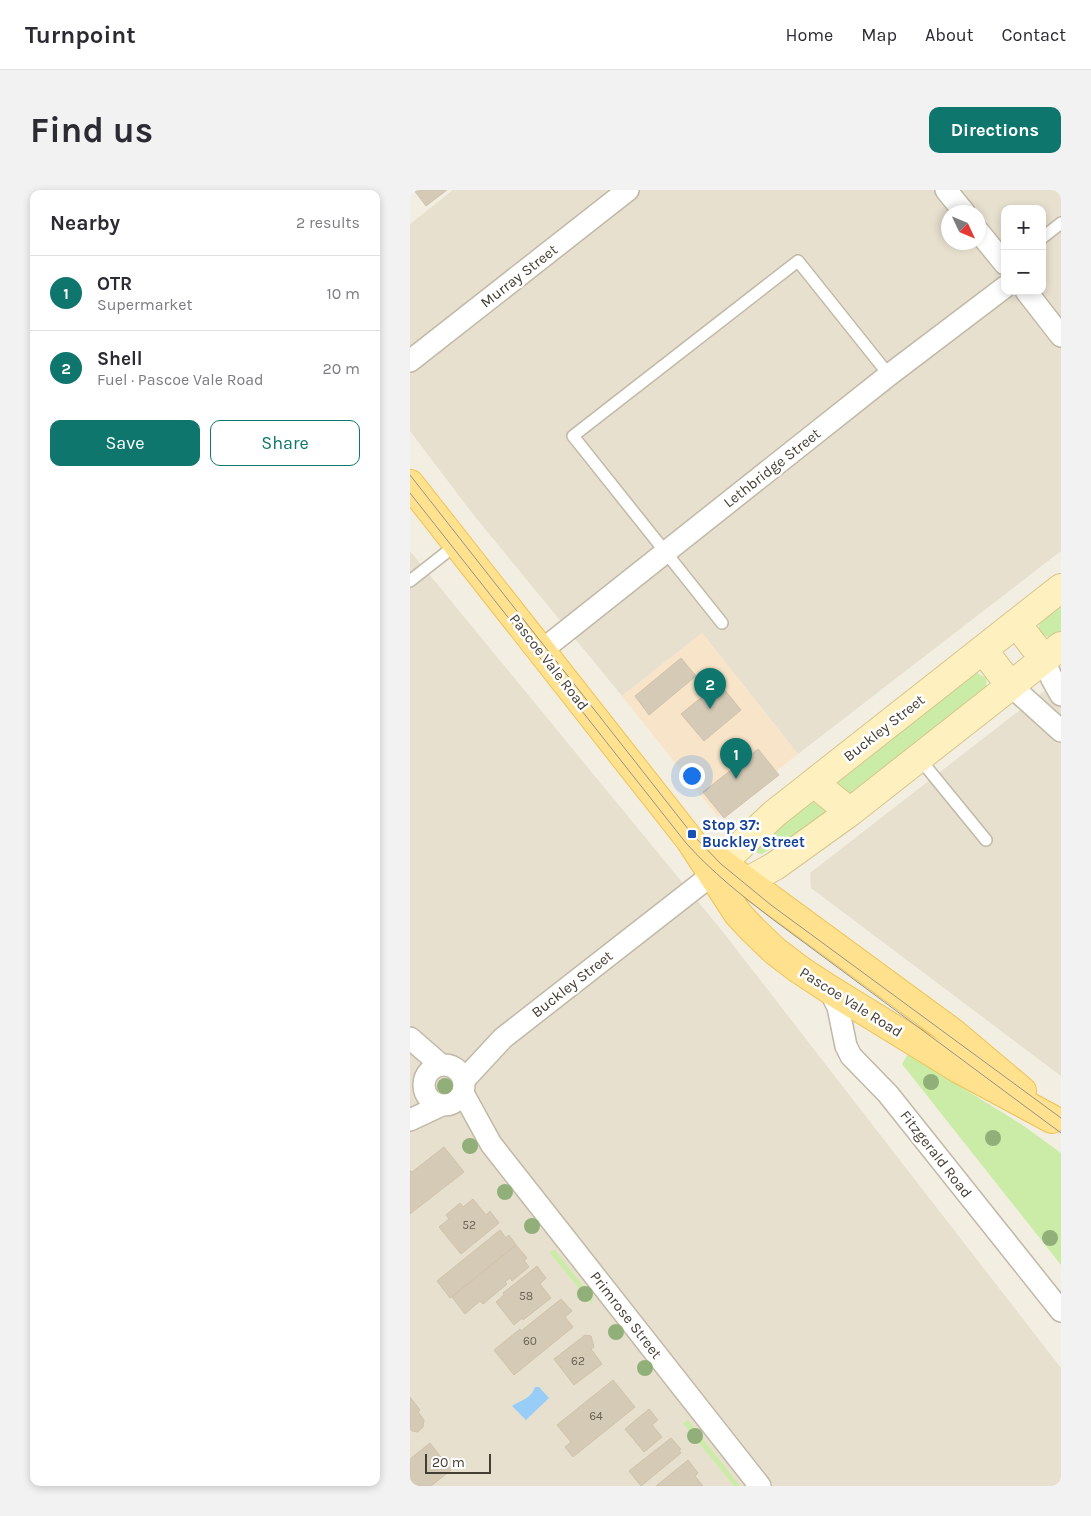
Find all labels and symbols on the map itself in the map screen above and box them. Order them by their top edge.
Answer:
north arrow [941,205,986,250]
street label: Murray Street [477,240,561,312]
street label: Lethbridge Street [720,424,824,511]
street label: Pascoe Vale Road [506,610,592,714]
pin: 2 [694,668,726,709]
street label: Buckley Street [840,690,929,765]
pin: 1 [720,738,752,779]
your location [679,763,705,789]
place label: Stop 37: Buckley Street [702,816,805,851]
marker: Stop 37: Buckley Street [686,828,698,840]
street label: Buckley Street [528,946,617,1021]
street label: Pascoe Vale Road [796,963,906,1041]
street label: Fitzgerald Road [896,1107,976,1201]
house number: 52 [462,1218,476,1232]
street label: Primrose Street [586,1268,666,1363]
house number: 58 [519,1289,533,1303]
house number: 60 [523,1334,537,1348]
house number: 62 [571,1354,585,1368]
house number: 64 [589,1409,603,1423]
scale bar [425,1451,491,1474]

